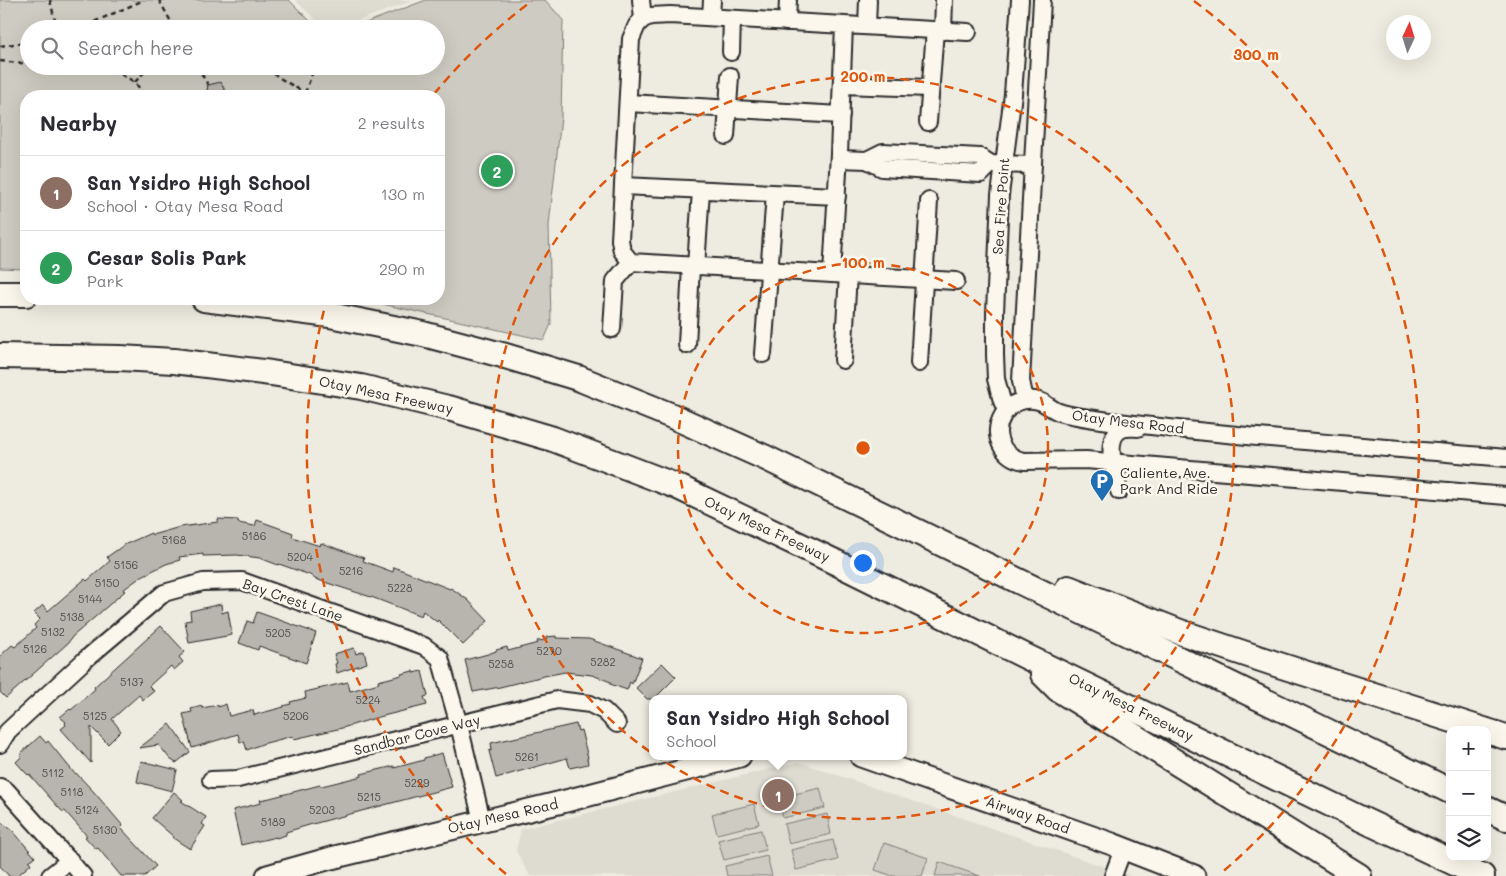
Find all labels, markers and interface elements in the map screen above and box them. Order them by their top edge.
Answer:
north arrow [1386,15,1431,60]
search box [20,20,445,75]
icon: search [38,34,66,62]
text: Search here [78,35,194,60]
text: 300 m [1233,44,1279,64]
text: 200 m [841,66,886,86]
text: Nearby [40,109,117,136]
text: 2 results [358,112,425,133]
pin: 2 [481,152,513,190]
street label: Sea Fire Point [988,157,1013,255]
text: San Ysidro High School [87,170,310,195]
text: 1 [52,183,60,204]
text: 130 m [381,183,425,204]
text: School · Otay Mesa Road [87,195,283,216]
text: Cesar Solis Park [87,245,247,270]
text: 100 m [841,252,885,272]
text: 2 [52,258,60,279]
text: 290 m [379,258,425,279]
text: Park [87,270,123,291]
street label: Otay Mesa Freeway [317,371,455,418]
street label: Otay Mesa Road [1071,405,1185,438]
centre of rings [854,439,872,457]
place label: Caliente Ave. Park And Ride [1120,463,1218,498]
parking icon: Caliente Ave. Park And Ride [1089,468,1115,502]
street label: Otay Mesa Freeway [701,491,833,566]
house number: 5186 [242,528,266,543]
house number: 5168 [162,532,187,547]
house number: 5204 [287,549,313,564]
your location [850,550,876,576]
house number: 5156 [114,557,138,572]
house number: 5216 [339,563,363,578]
street label: Bay Crest Lane [240,573,346,626]
house number: 5150 [95,575,119,590]
house number: 5228 [387,580,413,595]
house number: 5144 [78,591,103,606]
house number: 5138 [60,609,85,624]
house number: 5132 [41,624,65,639]
house number: 5205 [265,625,291,640]
house number: 5126 [23,641,47,656]
house number: 5270 [536,643,562,658]
house number: 5282 [590,654,616,669]
house number: 5258 [488,656,514,671]
street label: Otay Mesa Freeway [1066,668,1197,745]
house number: 5137 [120,674,144,689]
house number: 5224 [355,692,381,707]
popup [649,695,907,760]
text: San Ysidro High School [666,705,890,730]
house number: 5125 [83,708,107,723]
house number: 5206 [283,708,309,723]
street label: Sandbar Cove Way [352,710,482,759]
map controls [1446,726,1491,861]
button: + [1446,726,1491,771]
text: School [666,730,717,751]
house number: 5261 [515,749,539,764]
house number: 5112 [42,765,64,780]
button: − [1446,771,1491,816]
house number: 5229 [404,775,430,790]
pin: 1 [762,776,794,814]
house number: 5118 [61,784,84,799]
house number: 5215 [357,789,381,804]
street label: Airway Road [984,791,1073,838]
street label: Otay Mesa Road [446,794,560,837]
house number: 5124 [75,802,99,817]
house number: 5203 [309,802,335,817]
house number: 5189 [261,814,286,829]
button: layers [1446,816,1491,861]
house number: 5130 [93,822,117,837]

